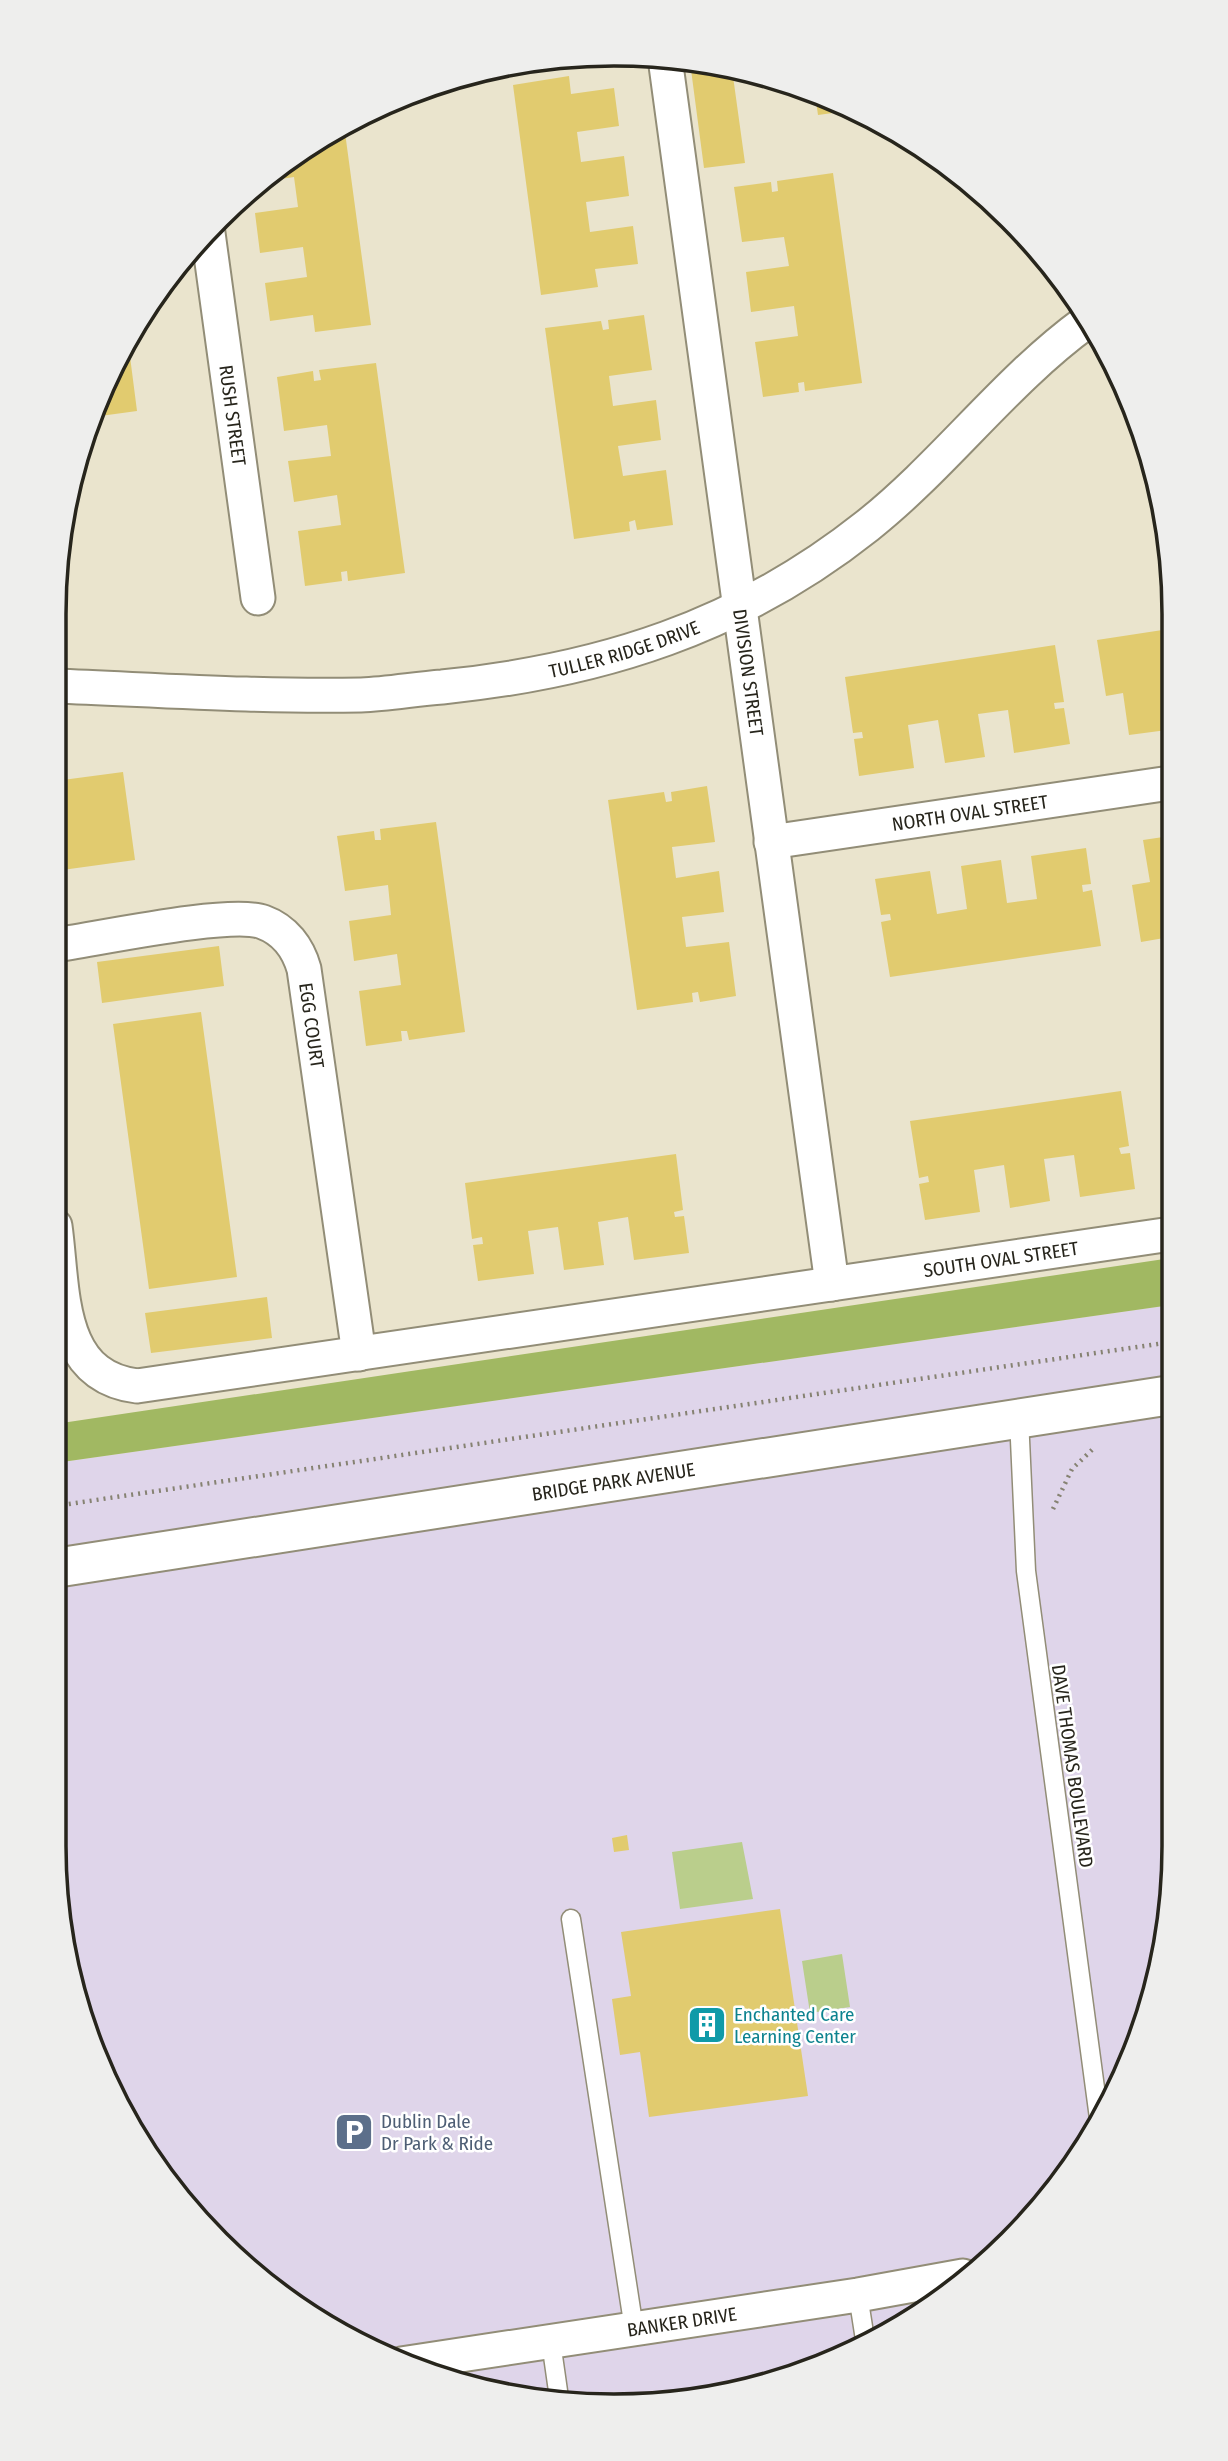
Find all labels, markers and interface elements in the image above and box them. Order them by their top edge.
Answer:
street label: RUSH STREET [214,364,251,467]
street label: DIVISION STREET [728,607,768,738]
street label: TULLER RIDGE DRIVE [547,616,703,683]
street label: NORTH OVAL STREET [890,790,1050,836]
street label: EGG COURT [294,981,329,1070]
street label: SOUTH OVAL STREET [922,1237,1080,1282]
street label: BRIDGE PARK AVENUE [530,1458,697,1506]
street label: DAVE THOMAS BOULEVARD [1047,1663,1098,1869]
place label: Enchanted Care Learning Center [734,2003,856,2048]
building icon: Enchanted Care Learning Center [686,2004,728,2046]
place label: Dublin Dale Dr Park & Ride [381,2110,493,2155]
parking icon: Dublin Dale Dr Park & Ride [333,2111,375,2153]
street label: BANKER DRIVE [625,2302,738,2342]

